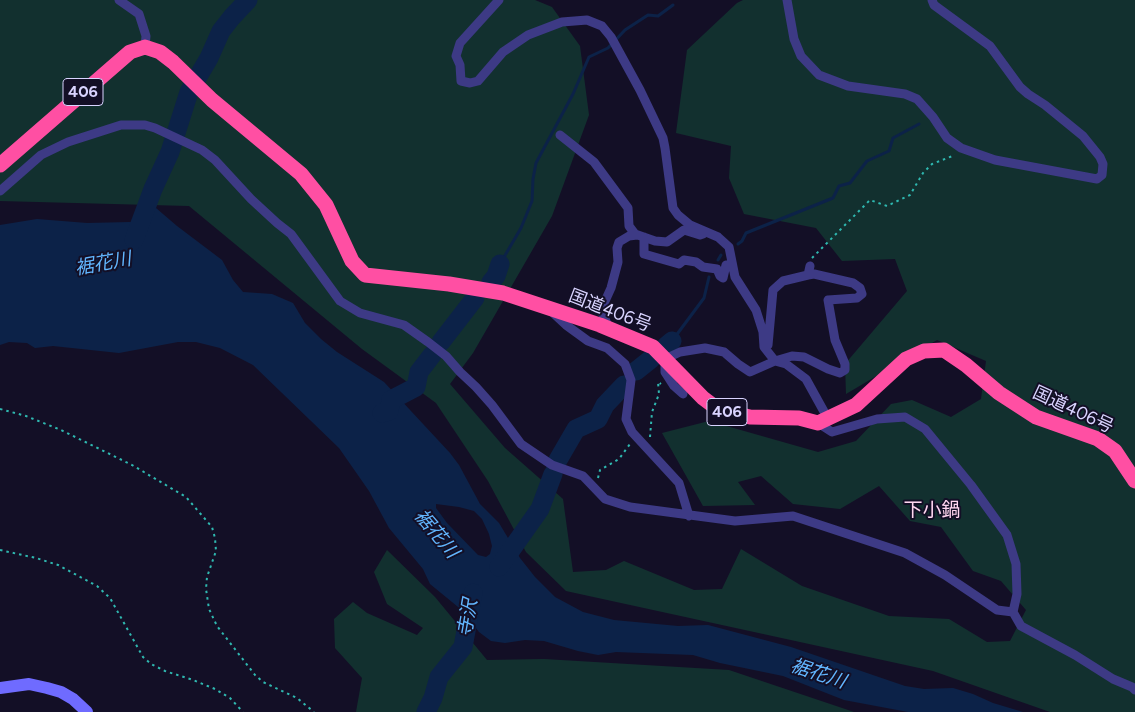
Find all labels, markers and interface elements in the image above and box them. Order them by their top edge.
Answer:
road number: 406 [63,78,103,105]
water label: 裾花川 [73,248,133,280]
street label: 国道406号 [566,285,654,337]
street label: 国道406号 [1029,382,1117,438]
road number: 406 [707,398,747,426]
district label: 下小鍋 [904,499,960,521]
water label: 裾花川 [409,505,463,563]
water label: 寺沢 [453,597,483,639]
water label: 裾花川 [787,654,849,694]

